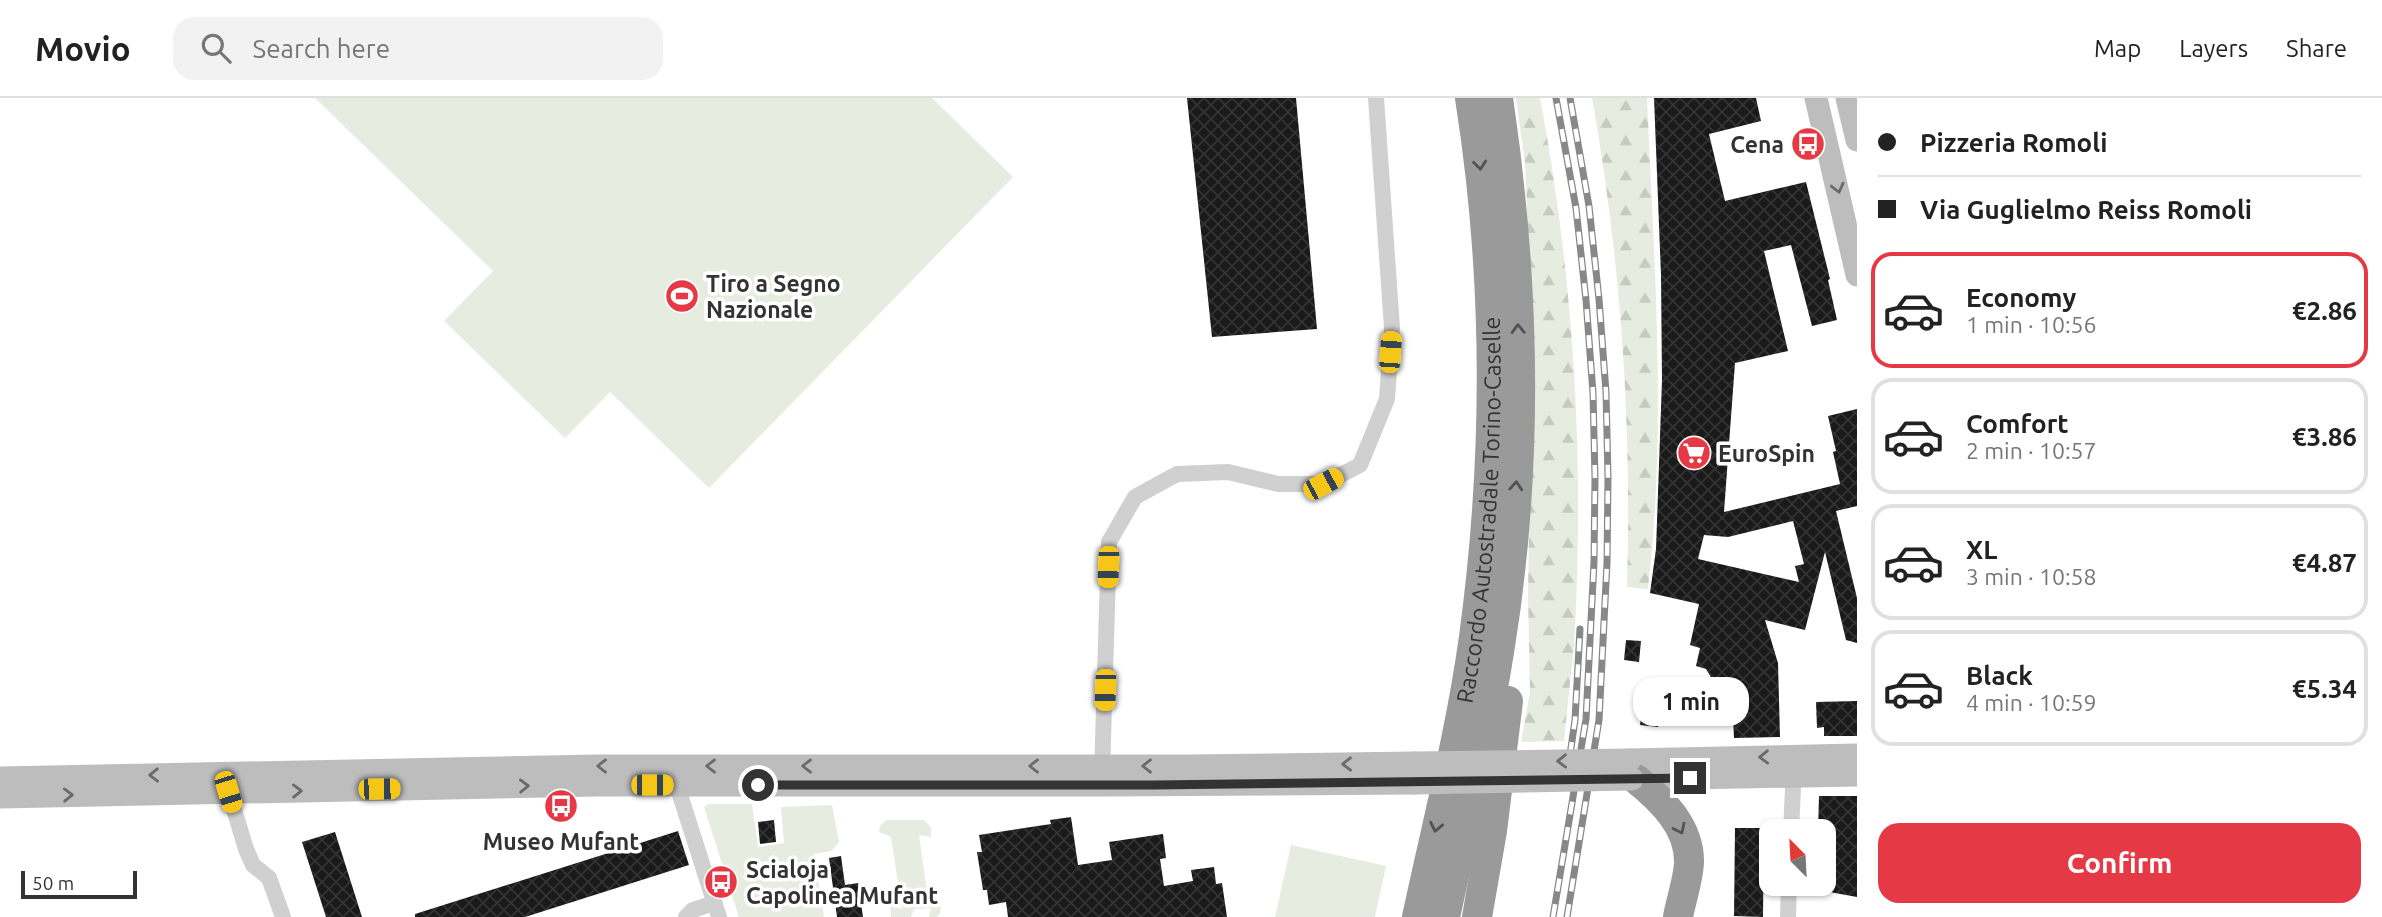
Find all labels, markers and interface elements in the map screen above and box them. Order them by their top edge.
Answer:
search box [173,17,663,80]
icon: search [197,29,235,67]
text: Movio [35,30,131,67]
text: Search here [253,34,390,63]
text: Map [2094,35,2141,62]
text: Layers [2179,35,2248,62]
text: Share [2286,35,2347,62]
bus stop icon: Cena [1789,125,1827,163]
text: Pizzeria Romoli [1920,128,2107,157]
place label: Cena [1730,132,1784,157]
one-way arrow [1472,160,1487,171]
one-way arrow [1829,182,1844,194]
text: Via Guglielmo Reiss Romoli [1920,195,2252,224]
place label: Tiro a Segno Nazionale [706,271,841,322]
sports icon: Tiro a Segno Nazionale [663,277,701,315]
icon: car [1882,279,1945,342]
text: Economy [1966,283,2076,312]
text: €2.86 [2292,296,2357,325]
text: 1 min · 10:56 [1966,312,2097,337]
street label: Raccordo Autostradale Torino-Caselle [1451,317,1504,705]
one-way arrow [1511,323,1526,334]
car [1379,330,1402,374]
icon: car [1882,405,1945,468]
text: Comfort [1966,409,2069,438]
text: €3.86 [2292,422,2357,451]
supermarket icon: EuroSpin [1675,434,1713,472]
text: 2 min · 10:57 [1966,438,2097,463]
place label: EuroSpin [1718,441,1815,466]
car [1300,465,1347,503]
one-way arrow [1508,481,1523,492]
icon: car [1882,531,1945,594]
text: XL [1966,535,1997,564]
car [1097,546,1120,588]
text: €4.87 [2292,548,2357,577]
text: 3 min · 10:58 [1966,564,2097,589]
icon: car [1882,657,1945,720]
text: Black [1966,661,2033,690]
car [1094,669,1117,711]
text: €5.34 [2292,674,2357,703]
callout: 1 min [1632,676,1748,726]
text: 1 min [1662,689,1720,714]
text: 4 min · 10:59 [1966,690,2097,715]
one-way arrow [1759,749,1769,765]
one-way arrow [1556,753,1566,769]
one-way arrow [1341,756,1351,772]
one-way arrow [706,758,716,774]
one-way arrow [801,758,812,774]
one-way arrow [1029,758,1039,774]
one-way arrow [1141,758,1151,774]
one-way arrow [596,759,607,774]
route end [1674,762,1706,794]
one-way arrow [149,767,160,782]
car [212,769,245,815]
route start [742,769,774,801]
car [632,775,674,796]
car [358,778,401,800]
one-way arrow [519,779,530,794]
one-way arrow [292,783,302,799]
one-way arrow [63,787,74,803]
bus stop icon: Museo Mufant [542,787,580,825]
north arrow [1759,819,1836,896]
map controls [1759,819,1836,896]
one-way arrow [1430,821,1445,833]
one-way arrow [1672,822,1686,834]
button: Confirm [1878,823,2361,903]
place label: Museo Mufant [483,829,639,854]
place label: Scialoja Capolinea Mufant [746,857,938,908]
bus stop icon: Scialoja Capolinea Mufant [702,863,740,901]
scale bar [21,868,136,900]
text: 50 m [32,872,74,894]

